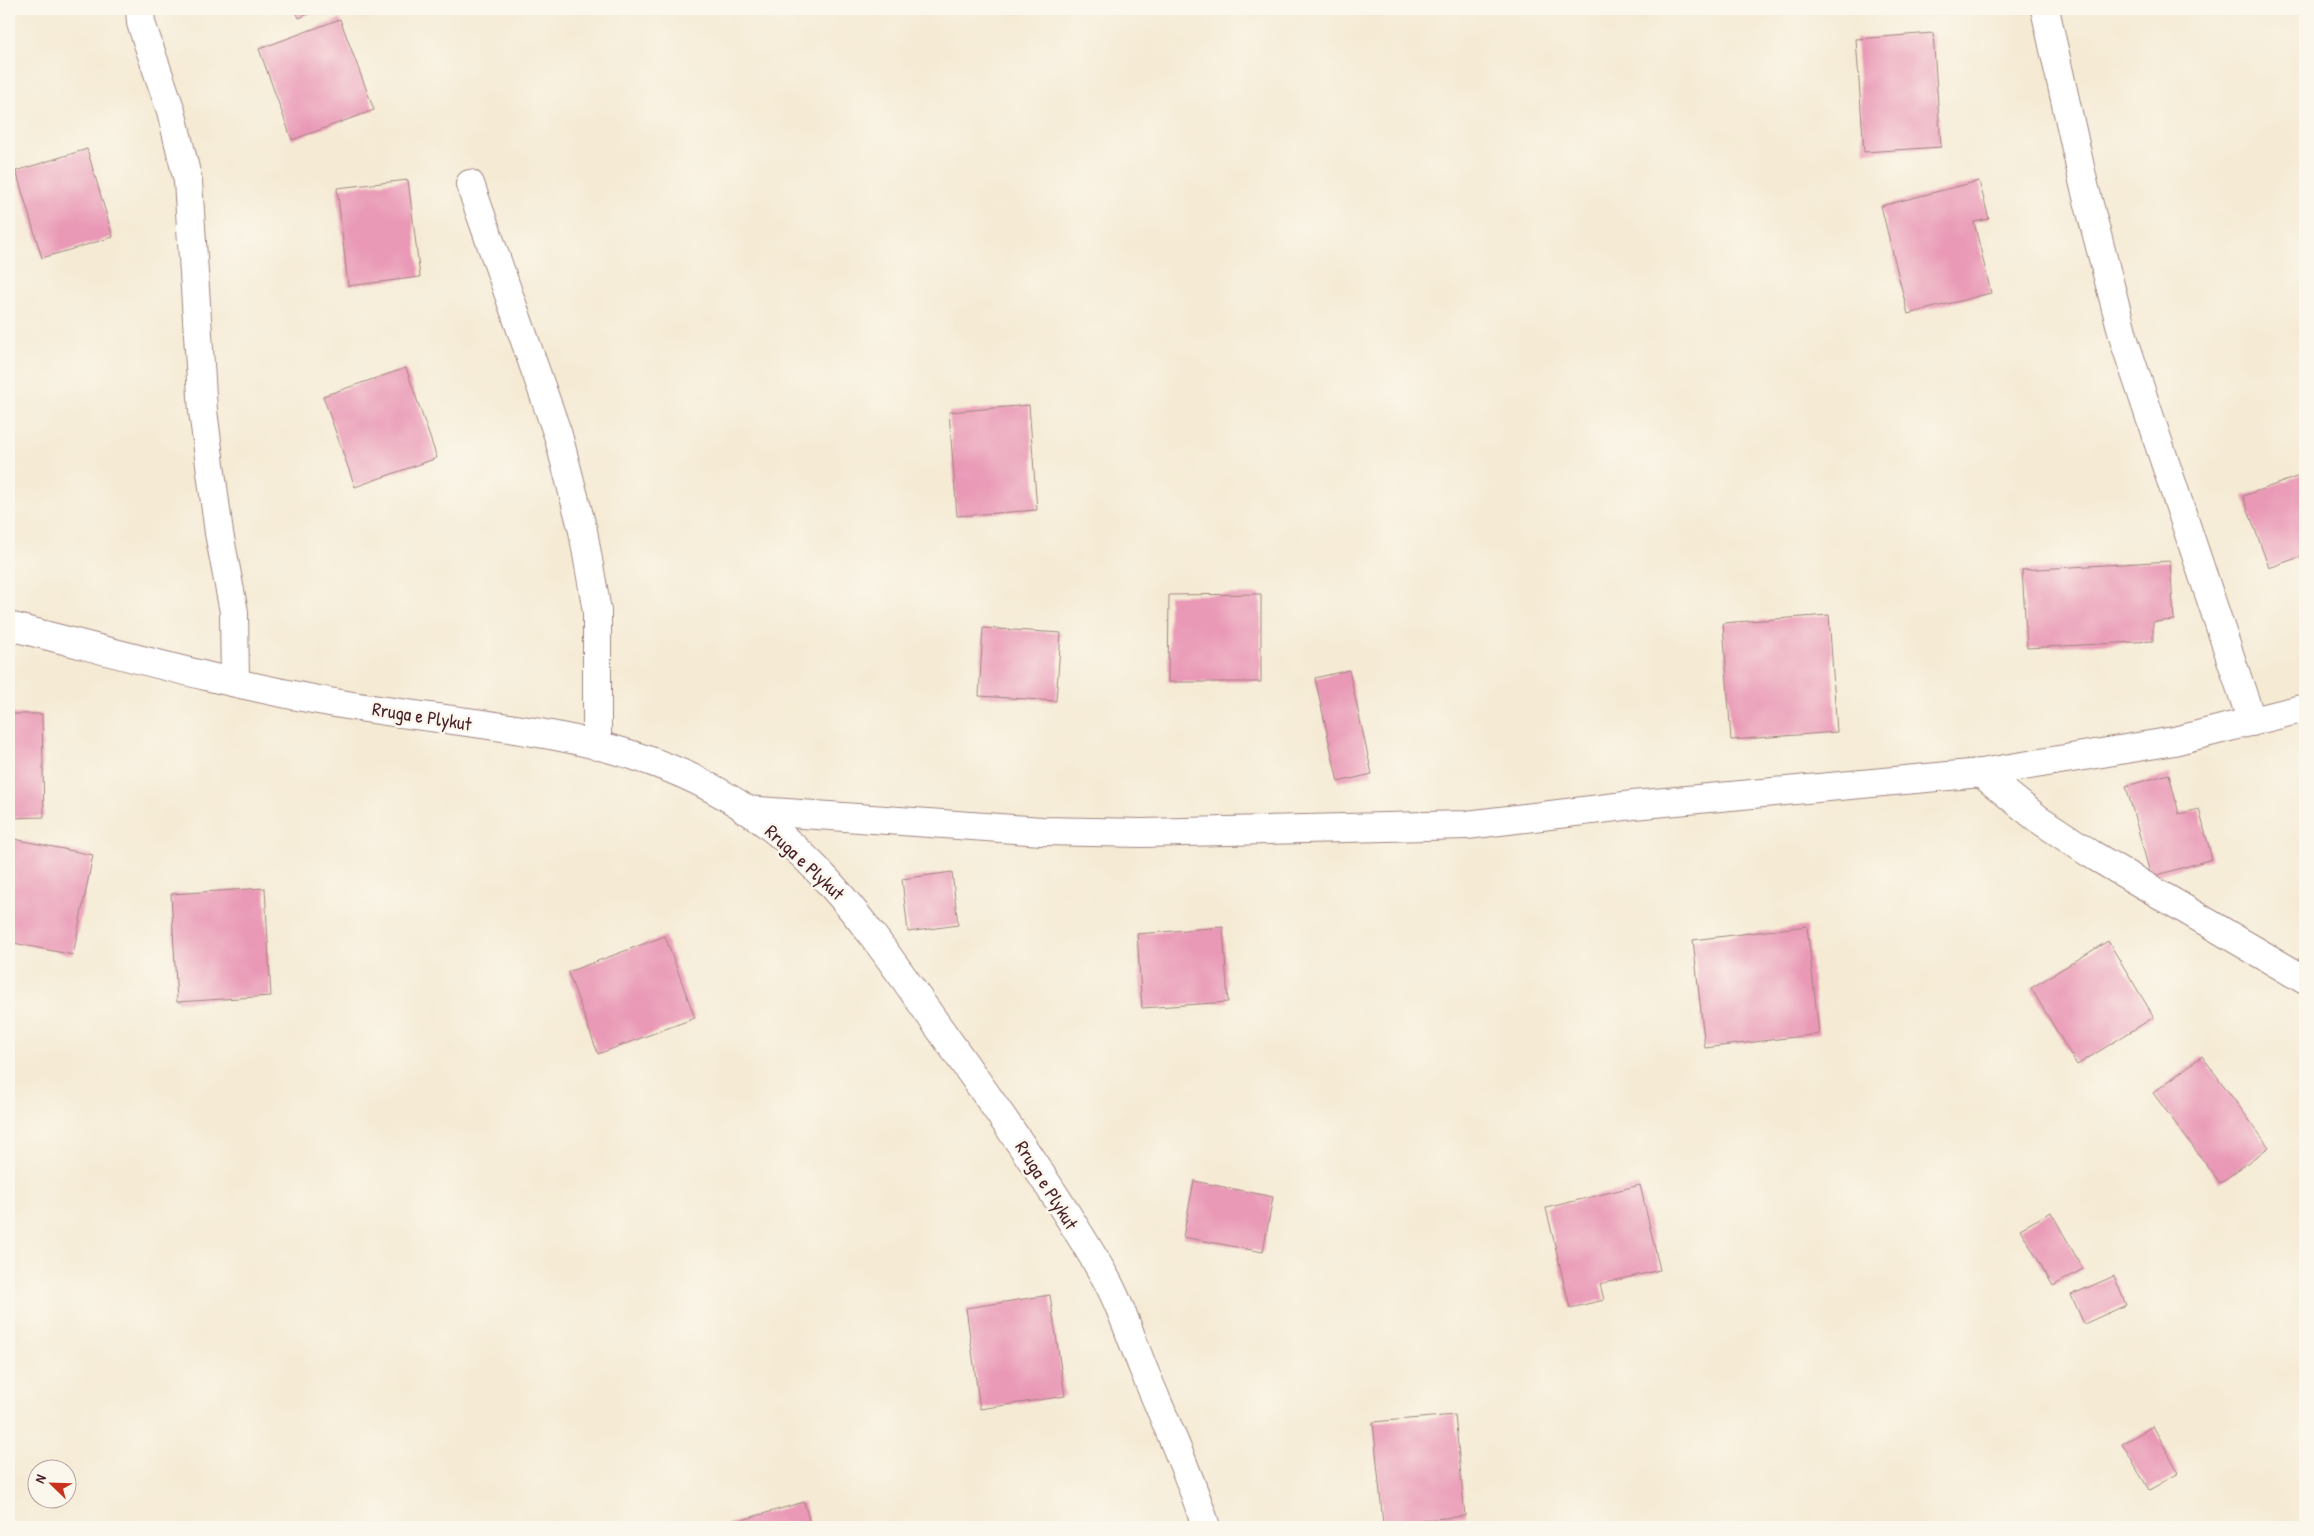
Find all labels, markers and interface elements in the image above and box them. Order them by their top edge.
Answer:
street label: Rruga e Plykut [371,695,474,737]
street label: Rruga e Plykut [760,818,851,906]
street label: Rruga e Plykut [1009,1136,1085,1235]
north arrow [28,1458,78,1508]
text: N [29,1471,50,1486]

